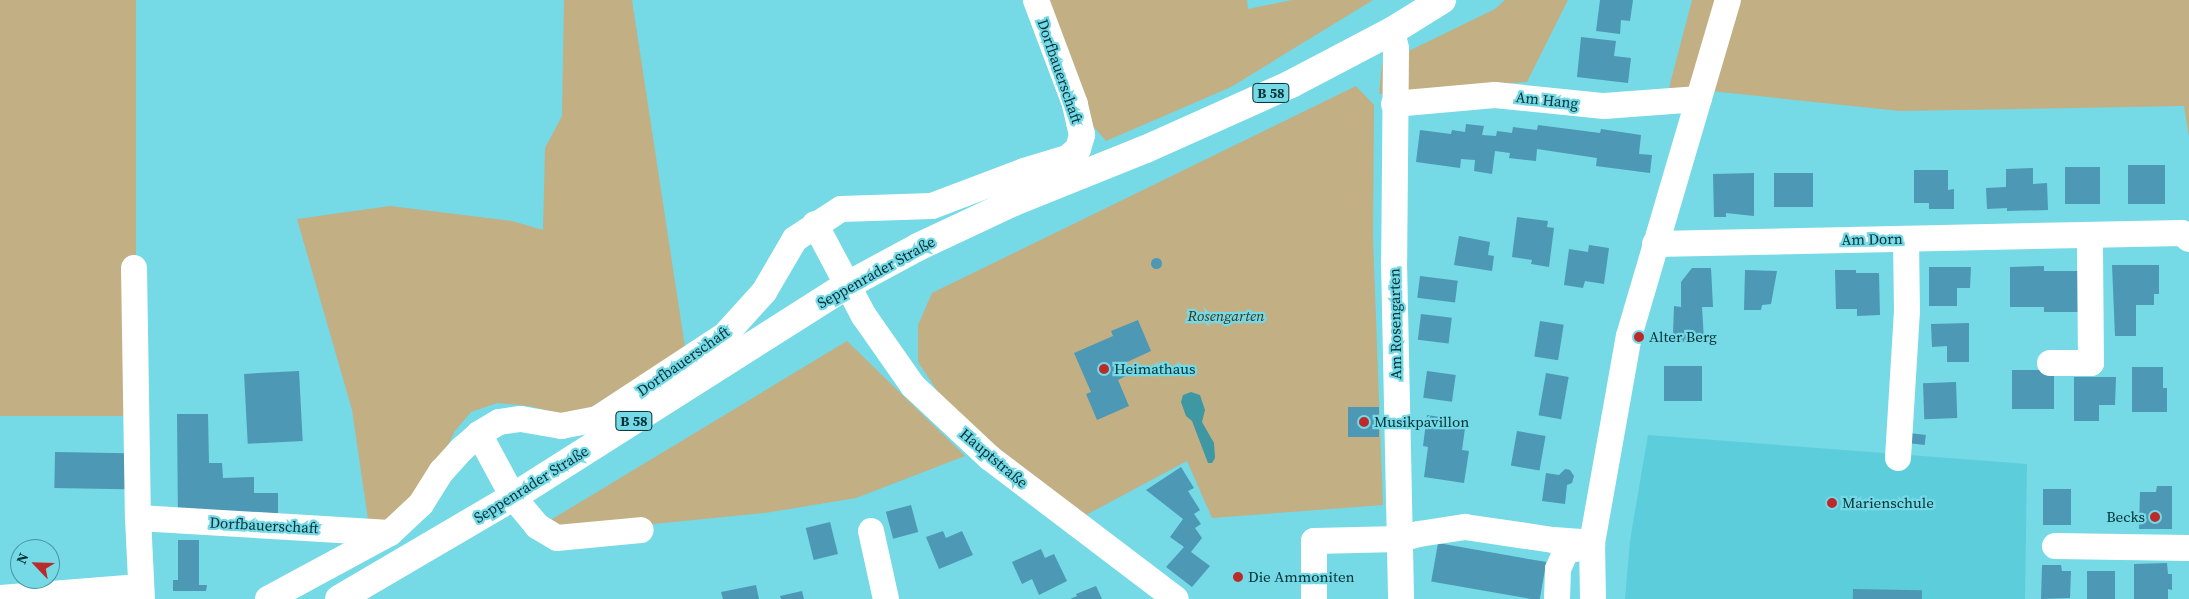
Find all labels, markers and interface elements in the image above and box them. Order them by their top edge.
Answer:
street label: Dorfbauerschaft [1034,16,1086,126]
road number: B 58 [1252,82,1290,105]
street label: Am Hang [1515,88,1579,112]
street label: Am Dorn [1841,229,1903,249]
street label: Seppenrader Straße [814,232,938,312]
street label: Am Rosengarten [1385,268,1405,380]
park label: Rosengarten [1187,307,1265,325]
street label: Dorfbauerschaft [633,322,733,400]
place label: Alter Berg [1649,328,1717,346]
marker: Alter Berg [1633,331,1645,343]
place label: Heimathaus [1114,360,1196,378]
marker: Heimathaus [1098,363,1110,375]
road number: B 58 [615,410,653,432]
place label: Musikpavillon [1374,413,1469,431]
marker: Musikpavillon [1358,416,1370,428]
street label: Hauptstraße [956,424,1032,492]
street label: Seppenrader Straße [470,441,592,527]
place label: Marienschule [1842,494,1934,512]
marker: Marienschule [1826,497,1838,509]
place label: Becks [2106,508,2145,526]
marker: Becks [2149,511,2161,523]
street label: Dorfbauerschaft [209,513,319,537]
north arrow [10,539,60,589]
text: N [11,550,33,567]
place label: Die Ammoniten [1248,568,1355,586]
marker: Die Ammoniten [1232,571,1244,583]

